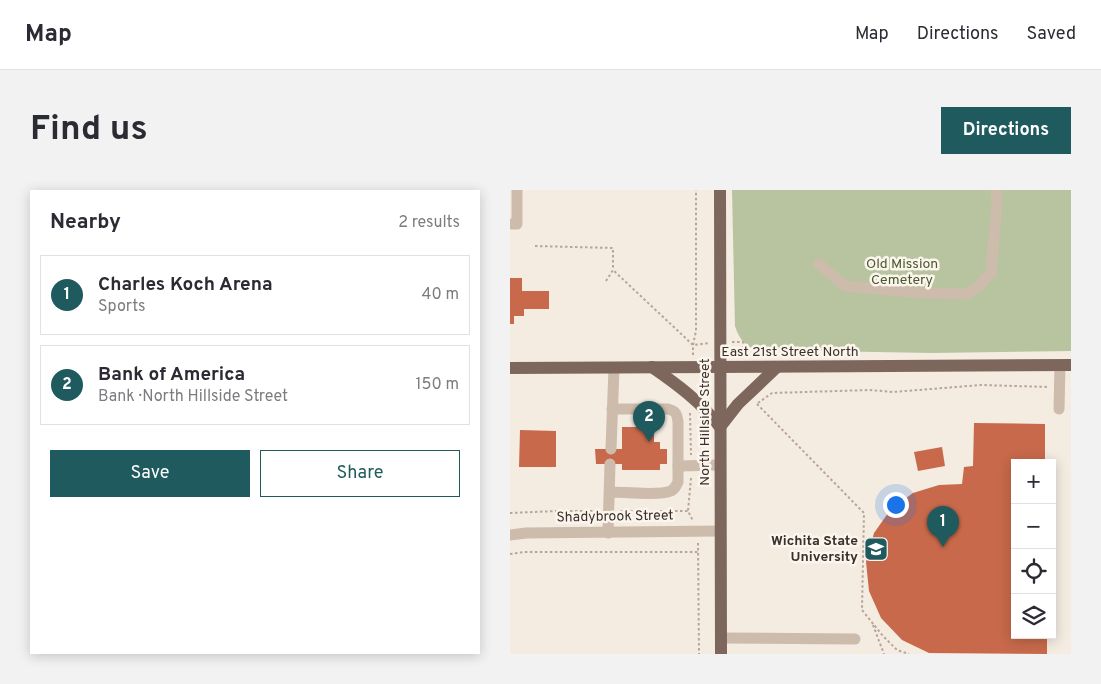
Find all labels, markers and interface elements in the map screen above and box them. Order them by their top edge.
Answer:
text: Map [25,20,72,50]
text: Map [855,23,889,46]
text: Directions [917,23,999,46]
text: Saved [1027,23,1076,46]
button: Directions [941,107,1071,154]
text: Find us [30,108,148,152]
text: Nearby [50,209,121,236]
text: 2 results [398,213,460,233]
park label: Old Mission Cemetery [866,256,938,289]
text: Charles Koch Arena [98,273,273,297]
text: 1 [64,285,70,305]
text: 40 m [421,285,459,305]
text: Sports [98,297,146,317]
street label: East 21st Street North [721,344,859,361]
street label: North Hillside Street [697,358,714,486]
text: Bank of America [98,363,245,387]
text: 2 [62,375,72,395]
text: 150 m [416,375,459,395]
text: Bank · North Hillside Street [98,387,288,407]
pin: 2 [633,401,665,442]
button: Save [50,450,250,497]
button: Share [260,450,460,497]
map controls [1011,459,1056,639]
button: + [1011,459,1056,504]
your location [883,492,909,518]
button: − [1011,504,1056,549]
pin: 1 [927,506,959,547]
street label: Shadybrook Street [556,507,674,527]
place label: Wichita State University [771,533,858,566]
school or university icon: Wichita State University [863,536,889,562]
button: locate [1011,549,1056,594]
button: layers [1011,594,1056,639]

